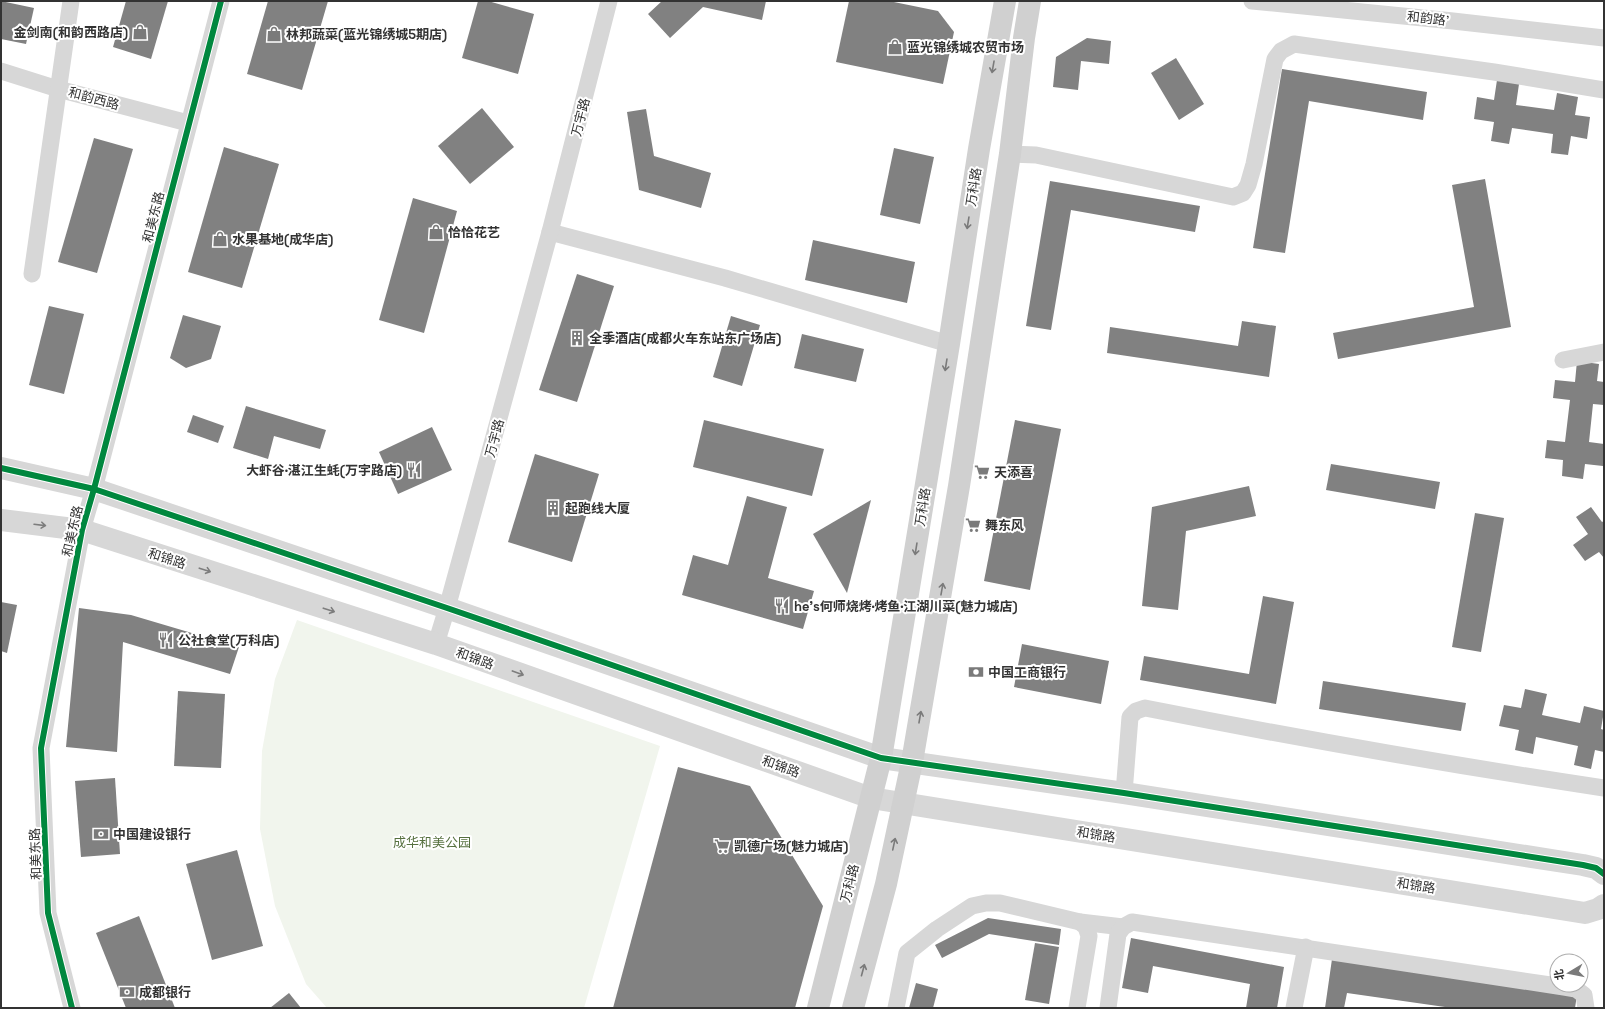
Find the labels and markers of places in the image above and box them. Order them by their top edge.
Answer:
shop icon: 金剑南(和韵西路店) [131,23,149,41]
place label: 金剑南(和韵西路店) [14,24,128,41]
shop icon: 林邦蔬菜(蓝光锦绣城5期店) [265,25,283,43]
place label: 林邦蔬菜(蓝光锦绣城5期店) [286,26,447,43]
shop icon: 蓝光锦绣城农贸市场 [886,38,904,56]
place label: 蓝光锦绣城农贸市场 [907,39,1024,56]
shop icon: 恰恰花艺 [427,223,445,241]
place label: 恰恰花艺 [448,224,500,241]
shop icon: 水果基地(成华店) [211,230,229,248]
place label: 水果基地(成华店) [232,231,333,248]
building icon: 全季酒店(成都火车东站东广场店) [568,329,586,347]
place label: 全季酒店(成都火车东站东广场店) [589,330,781,347]
restaurant icon: 大虾谷·湛江生蚝(万宇路店) [405,461,423,479]
place label: 大虾谷·湛江生蚝(万宇路店) [246,462,402,479]
supermarket icon: 天添喜 [973,463,991,481]
place label: 天添喜 [994,464,1033,481]
building icon: 起跑线大厦 [544,499,562,517]
place label: 起跑线大厦 [565,500,630,517]
supermarket icon: 舞东风 [964,516,982,534]
place label: 舞东风 [985,517,1024,534]
restaurant icon: he's何师烧烤·烤鱼·江湖川菜(魅力城店) [773,597,791,615]
place label: he's何师烧烤·烤鱼·江湖川菜(魅力城店) [794,598,1018,615]
restaurant icon: 公社食堂(万科店) [157,631,175,649]
place label: 公社食堂(万科店) [178,632,279,649]
bank icon: 中国工商银行 [967,663,985,681]
place label: 中国工商银行 [988,664,1066,681]
bank icon: 中国建设银行 [92,825,110,843]
place label: 中国建设银行 [113,826,191,843]
supermarket icon: 凯德广场(魅力城店) [713,837,731,855]
place label: 凯德广场(魅力城店) [734,838,848,855]
bank icon: 成都银行 [118,983,136,1001]
place label: 成都银行 [139,984,191,1001]

